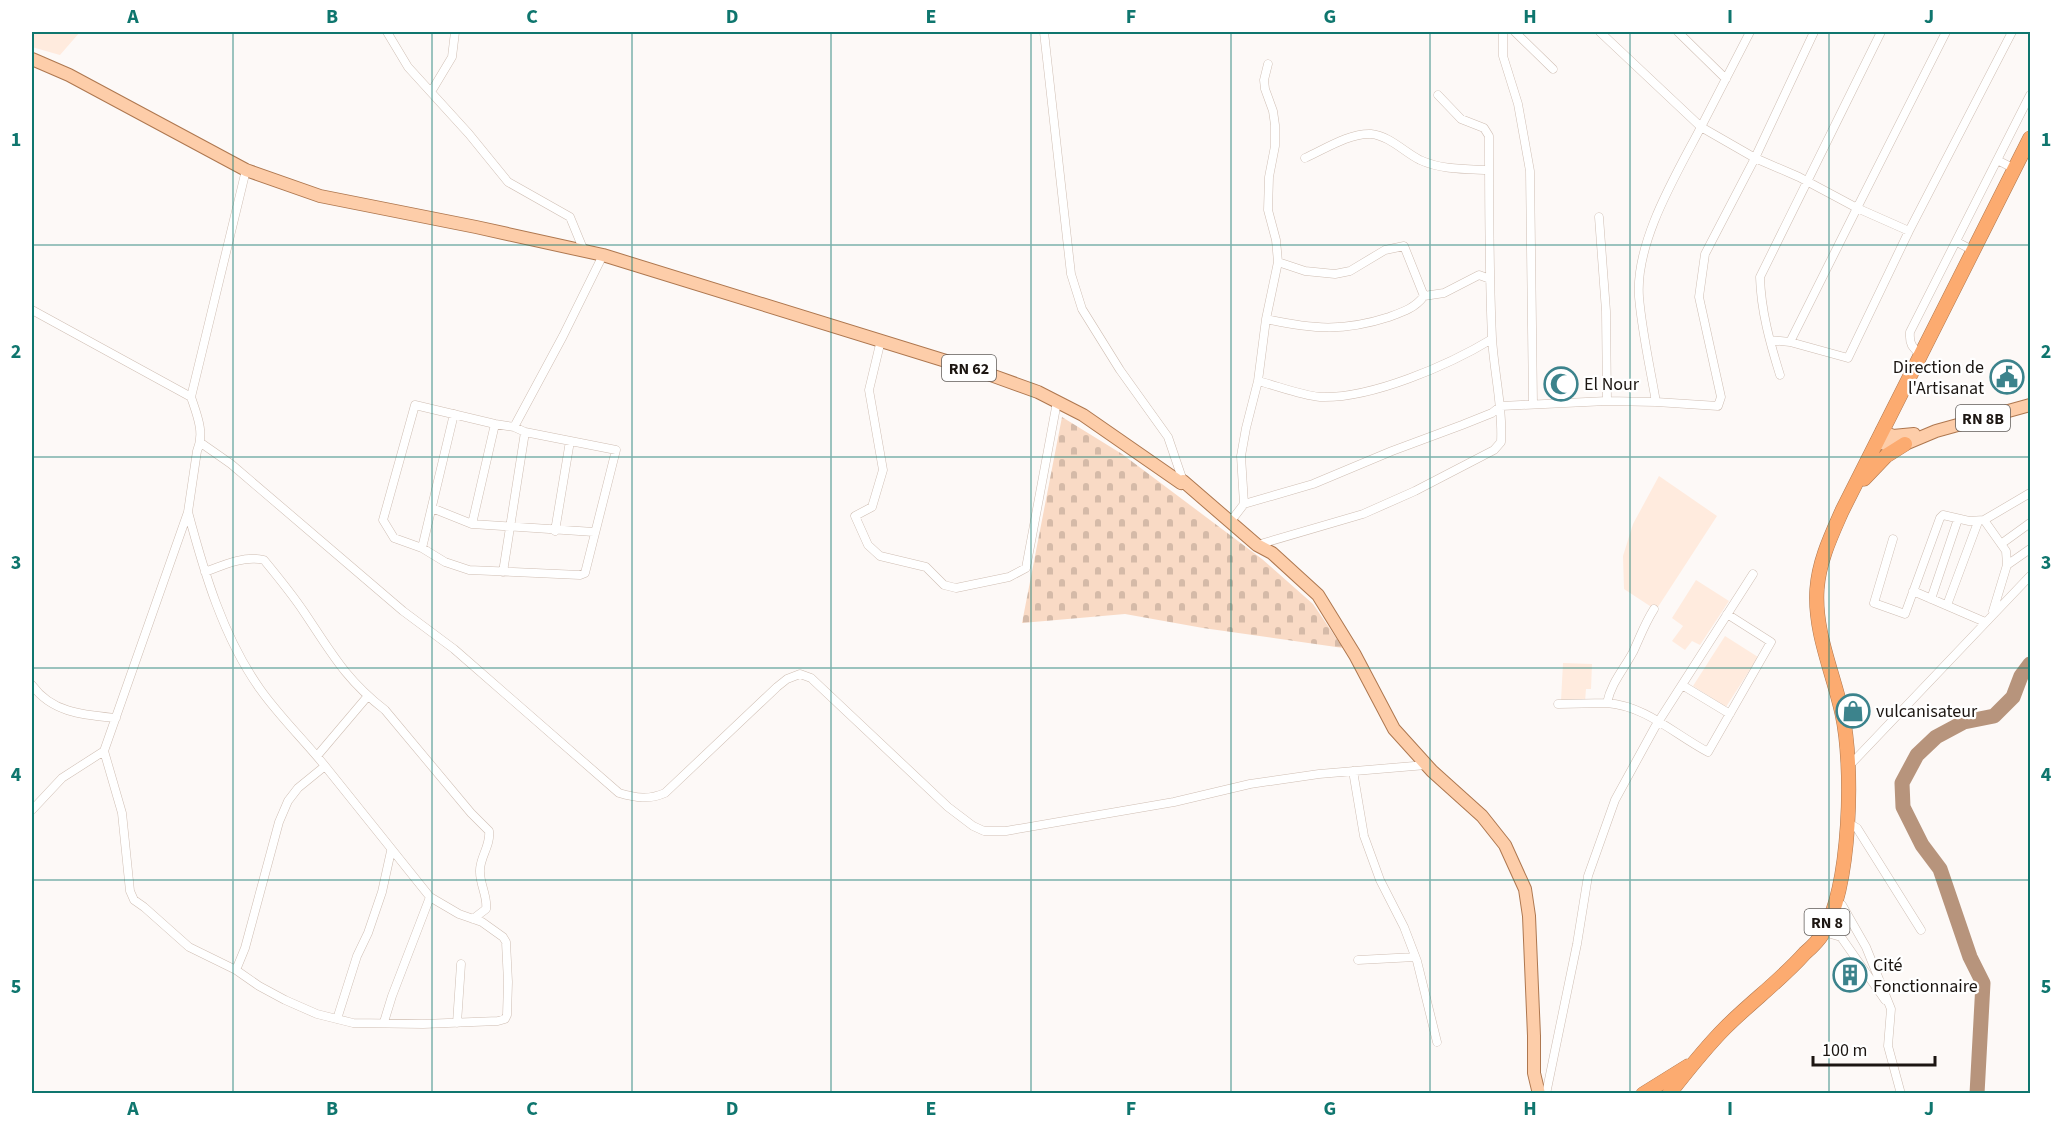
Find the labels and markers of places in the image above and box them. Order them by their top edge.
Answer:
place label: Direction de l'Artisanat [1893,355,1984,401]
public building icon: Direction de l'Artisanat [1989,359,2025,395]
mosque icon: El Nour [1543,366,1579,402]
place label: El Nour [1584,372,1640,397]
shop icon: vulcanisateur [1835,693,1871,729]
place label: vulcanisateur [1876,699,1978,724]
place label: Cité Fonctionnaire [1873,953,1978,999]
building icon: Cité Fonctionnaire [1832,957,1868,993]

